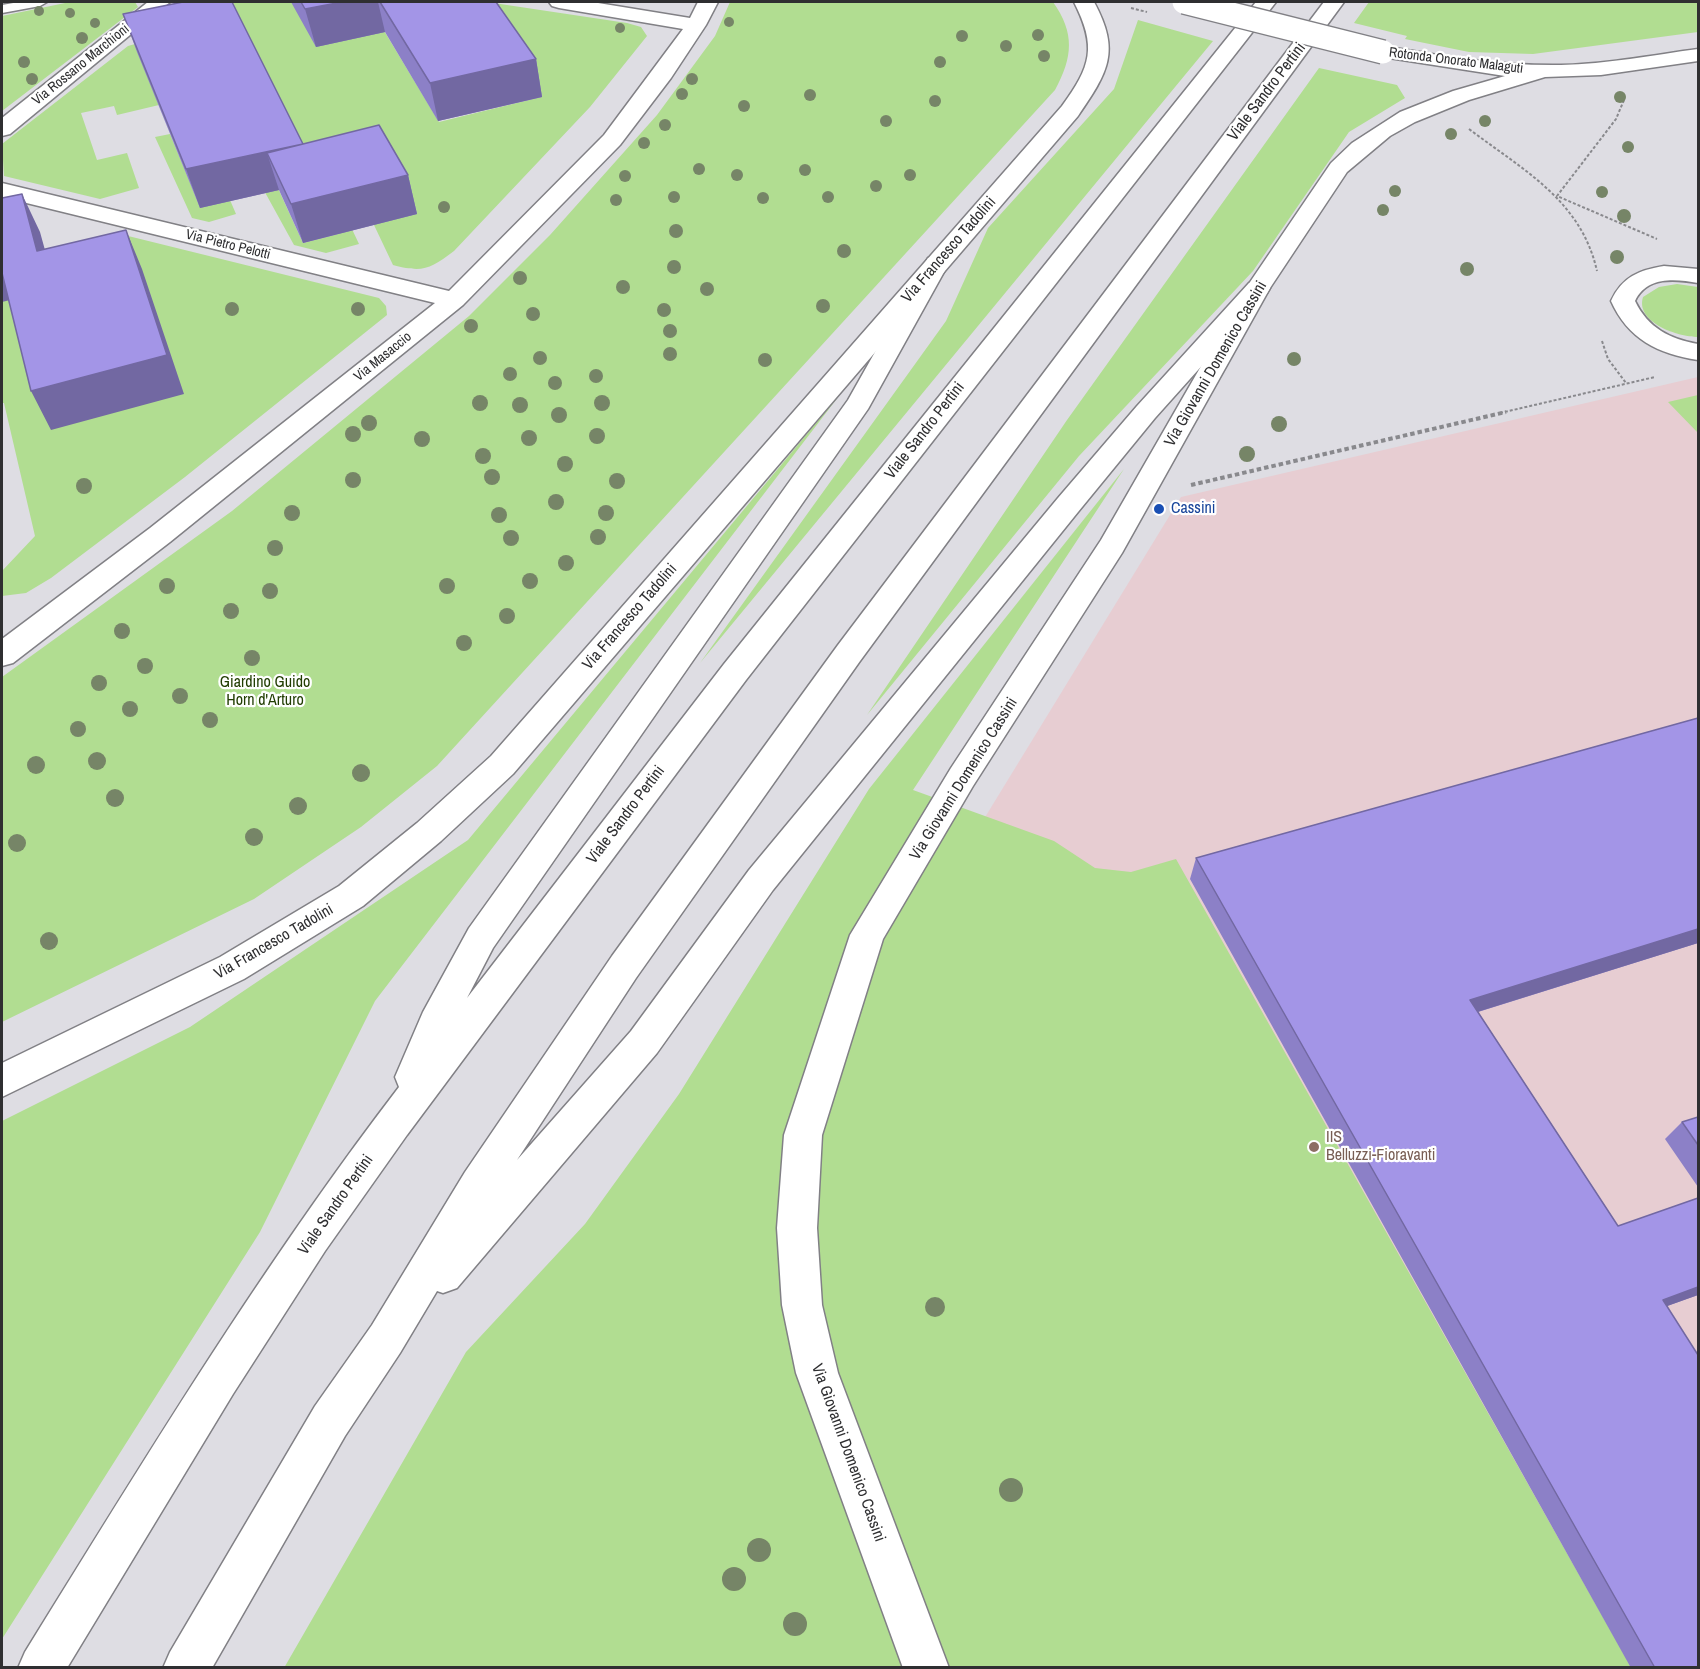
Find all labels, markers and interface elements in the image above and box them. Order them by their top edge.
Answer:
street label: Via Rossano Marchioni [29,21,133,109]
street label: Viale Sandro Pertini [1224,39,1310,145]
street label: Rotonda Onorato Malaguti [1388,44,1524,78]
street label: Via Francesco Tadolini [898,193,1000,307]
street label: Via Pietro Pelotti [184,226,272,264]
street label: Via Giovanni Domenico Cassini [1161,278,1271,450]
street label: Via Masaccio [351,329,415,385]
street label: Viale Sandro Pertini [881,379,969,483]
place label: Cassini [1171,499,1215,519]
marker: Cassini [1152,502,1166,516]
street label: Via Francesco Tadolini [579,560,681,674]
park label: Giardino Guido Horn d'Arturo [220,673,310,711]
street label: Via Giovanni Domenico Cassini [906,694,1022,864]
street label: Viale Sandro Pertini [583,762,669,868]
street label: Via Francesco Tadolini [211,900,337,984]
place label: IIS Belluzzi-Fioravanti [1326,1128,1435,1166]
marker: IIS Belluzzi-Fioravanti [1307,1140,1321,1154]
street label: Viale Sandro Pertini [294,1151,378,1259]
street label: Via Giovanni Domenico Cassini [807,1361,889,1545]

